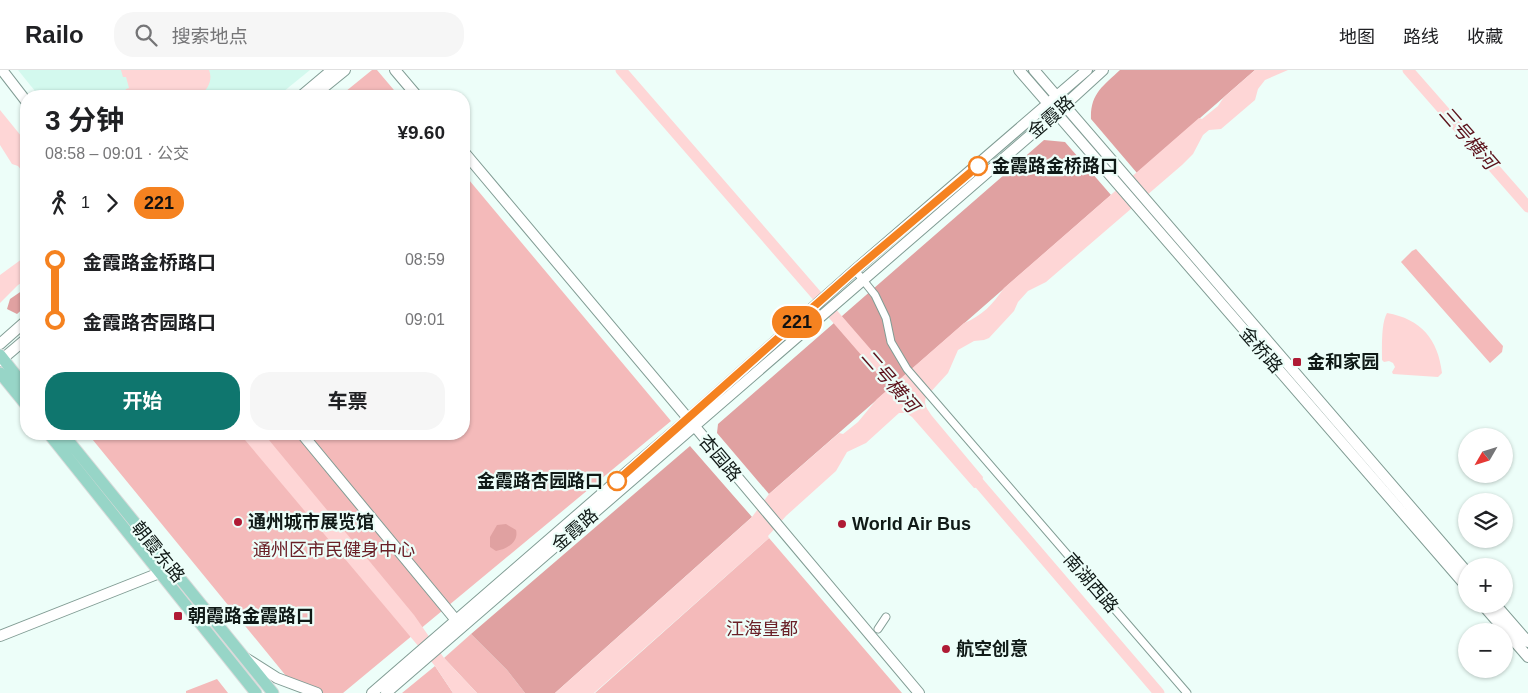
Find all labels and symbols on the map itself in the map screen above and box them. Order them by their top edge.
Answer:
street label: 金霞路 [1024,92,1078,142]
water label: 三号横河 [1435,102,1503,177]
marker: 金霞路金桥路口 [968,156,988,176]
place label: 金霞路金桥路口 [992,156,1118,176]
line badge: 221 [768,306,826,338]
street label: 金桥路 [1236,323,1286,377]
water label: 二号横河 [857,345,925,420]
place label: 金和家园 [1307,352,1379,372]
marker: 金和家园 [1291,356,1303,368]
north arrow [1458,428,1512,482]
street label: 杏园路 [695,431,745,485]
place label: 金霞路杏园路口 [477,471,603,491]
marker: 金霞路杏园路口 [607,471,627,491]
street label: 金霞路 [548,505,602,555]
place label: 通州城市展览馆 [248,512,374,532]
place label: World Air Bus [852,514,971,534]
marker: 通州城市展览馆 [232,516,244,528]
street label: 朝霞东路 [128,518,188,586]
marker: World Air Bus [836,518,848,530]
park label: 通州区市民健身中心 [253,540,415,560]
street label: 南湖西路 [1060,549,1122,617]
place label: 朝霞路金霞路口 [188,606,314,626]
marker: 朝霞路金霞路口 [172,610,184,622]
park label: 江海皇都 [726,619,798,639]
place label: 航空创意 [956,638,1028,659]
marker: 航空创意 [940,643,952,655]

